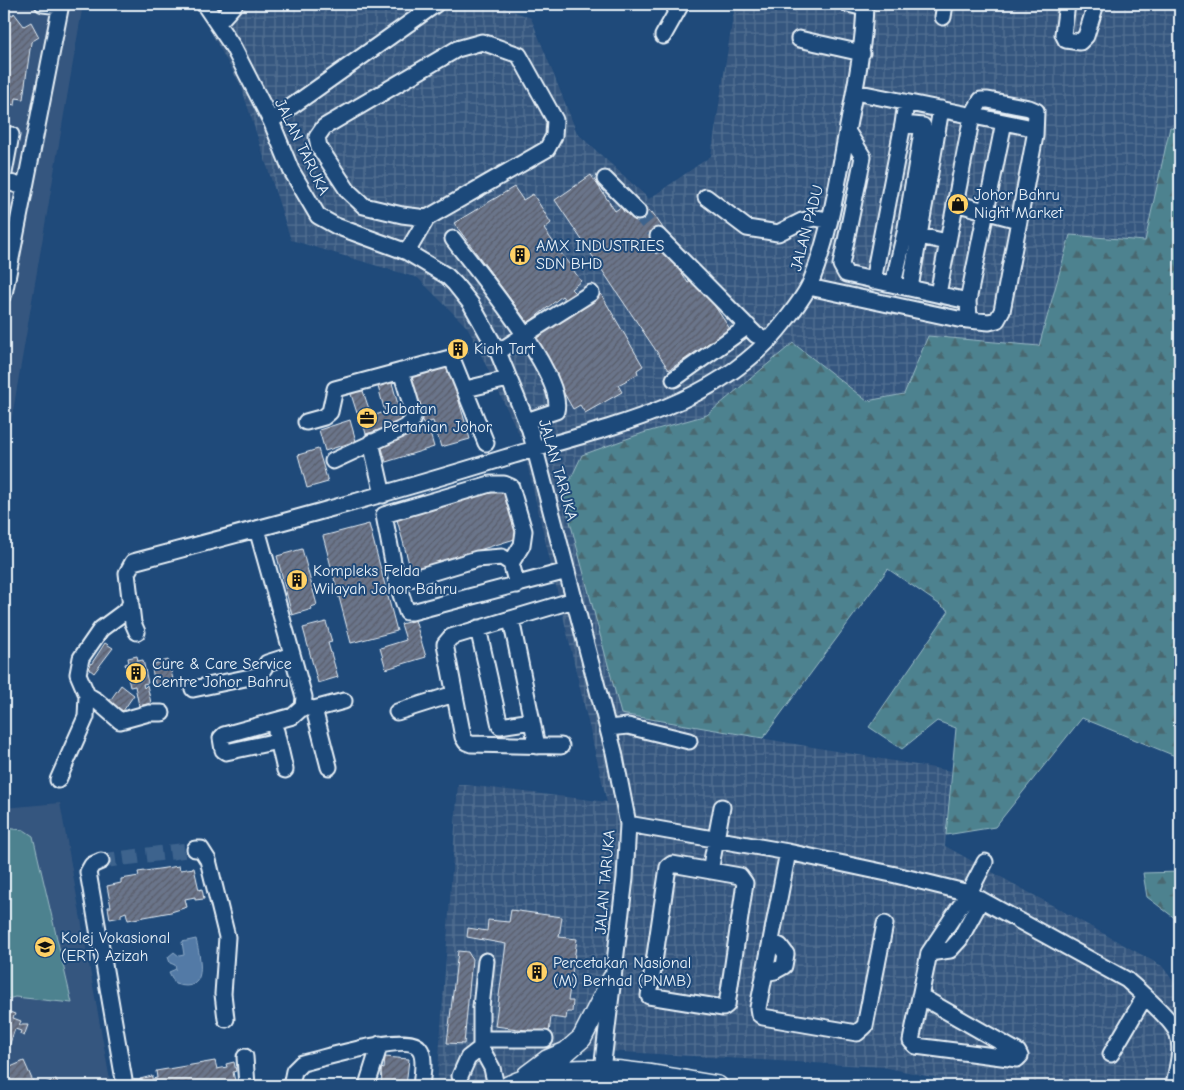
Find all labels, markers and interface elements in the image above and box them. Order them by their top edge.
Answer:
street label: JALAN TARUKA [271,96,333,198]
street label: JALAN PADU [787,183,827,273]
place label: Johor Bahru Night Market [974,186,1064,222]
shop icon: Johor Bahru Night Market [946,192,970,216]
place label: AMX INDUSTRIES SDN BHD [536,237,665,273]
building icon: AMX INDUSTRIES SDN BHD [508,243,532,267]
building icon: Kiah Tart [446,337,470,361]
place label: Kiah Tart [474,340,535,358]
place label: Jabatan Pertanian Johor [383,400,493,436]
office icon: Jabatan Pertanian Johor [355,406,379,430]
street label: JALAN TARUKA [535,417,581,523]
place label: Kompleks Felda Wilayah Johor Bahru [313,562,457,598]
building icon: Kompleks Felda Wilayah Johor Bahru [285,568,309,592]
place label: Cure & Care Service Centre Johor Bahru [152,655,292,691]
building icon: Cure & Care Service Centre Johor Bahru [124,661,148,685]
street label: JALAN TARUKA [591,829,619,935]
place label: Kolej Vokasional (ERT) Azizah [61,929,170,965]
school or university icon: Kolej Vokasional (ERT) Azizah [33,935,57,959]
place label: Percetakan Nasional (M) Berhad (PNMB) [553,954,692,990]
building icon: Percetakan Nasional (M) Berhad (PNMB) [525,960,549,984]

